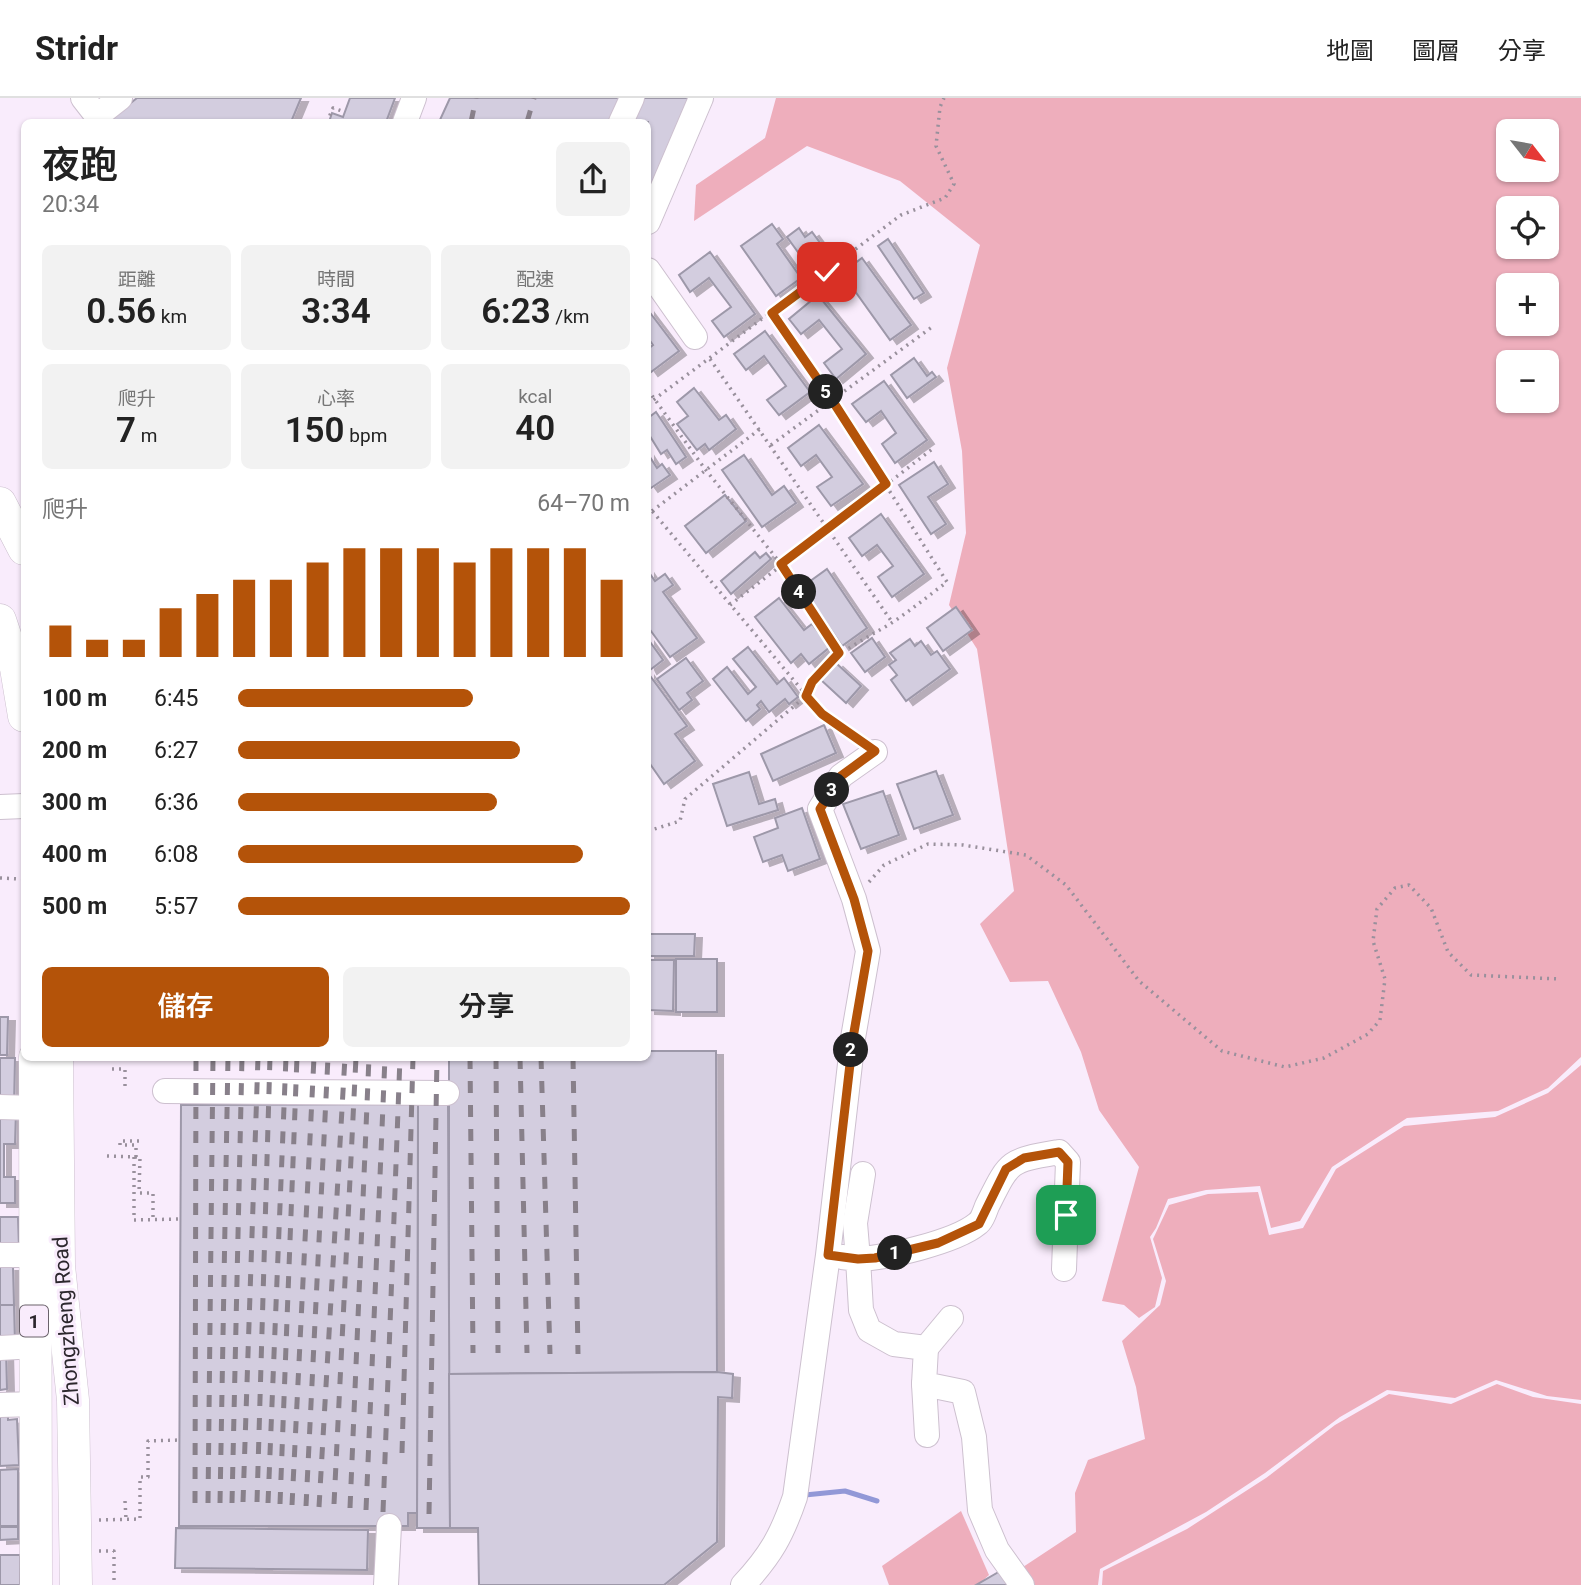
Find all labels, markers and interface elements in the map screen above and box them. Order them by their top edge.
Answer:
text: Stridr [35,29,118,68]
text: 地圖 [1326,37,1374,65]
text: 圖層 [1412,37,1460,65]
text: 分享 [1498,37,1546,65]
north arrow [1496,119,1559,182]
map controls [1496,119,1559,413]
button: share [556,142,630,216]
text: 夜跑 [42,143,118,187]
text: 20:34 [42,191,99,218]
button: locate [1496,196,1559,259]
pin [797,242,857,302]
icon: check [808,253,846,291]
text: 距離 [118,268,156,291]
text: 時間 [317,268,355,291]
text: 配速 [516,268,554,291]
button: + [1496,273,1559,336]
text: 0.56 [86,291,156,332]
text: 3:34 [301,291,371,332]
text: 6:23 [481,291,551,332]
text: km [156,305,187,328]
text: /km [551,305,590,328]
button: − [1496,350,1559,413]
pin: 5 [808,374,844,410]
text: 5 [820,380,831,403]
text: kcal [518,385,553,408]
text: 爬升 [118,387,156,410]
text: 心率 [317,387,355,410]
text: 40 [515,408,555,449]
text: 7 [116,410,136,451]
text: 150 [285,410,345,451]
text: m [136,424,157,447]
text: bpm [345,424,387,447]
text: 64–70 m [537,490,630,517]
text: 爬升 [42,496,88,523]
pin: 4 [782,574,816,610]
text: 4 [793,580,804,603]
text: 100 m [42,685,107,712]
text: 6:45 [154,685,198,712]
text: 200 m [42,737,107,764]
text: 6:27 [154,737,198,764]
pin: 3 [814,772,850,808]
text: 3 [826,778,837,801]
text: 300 m [42,789,107,816]
text: 6:36 [154,789,198,816]
text: 400 m [42,841,107,868]
text: 6:08 [154,841,198,868]
text: 500 m [42,893,107,920]
text: 5:57 [154,893,198,920]
button: 儲存 [42,967,329,1047]
button: 分享 [343,967,630,1047]
pin: 2 [834,1032,868,1068]
text: 2 [845,1038,856,1061]
pin [1036,1185,1096,1245]
icon: arrive [1047,1196,1085,1234]
street label: Zhongzheng Road [48,1236,84,1406]
pin: 1 [878,1236,912,1270]
text: 1 [889,1241,900,1264]
road number: 1 [20,1306,48,1336]

